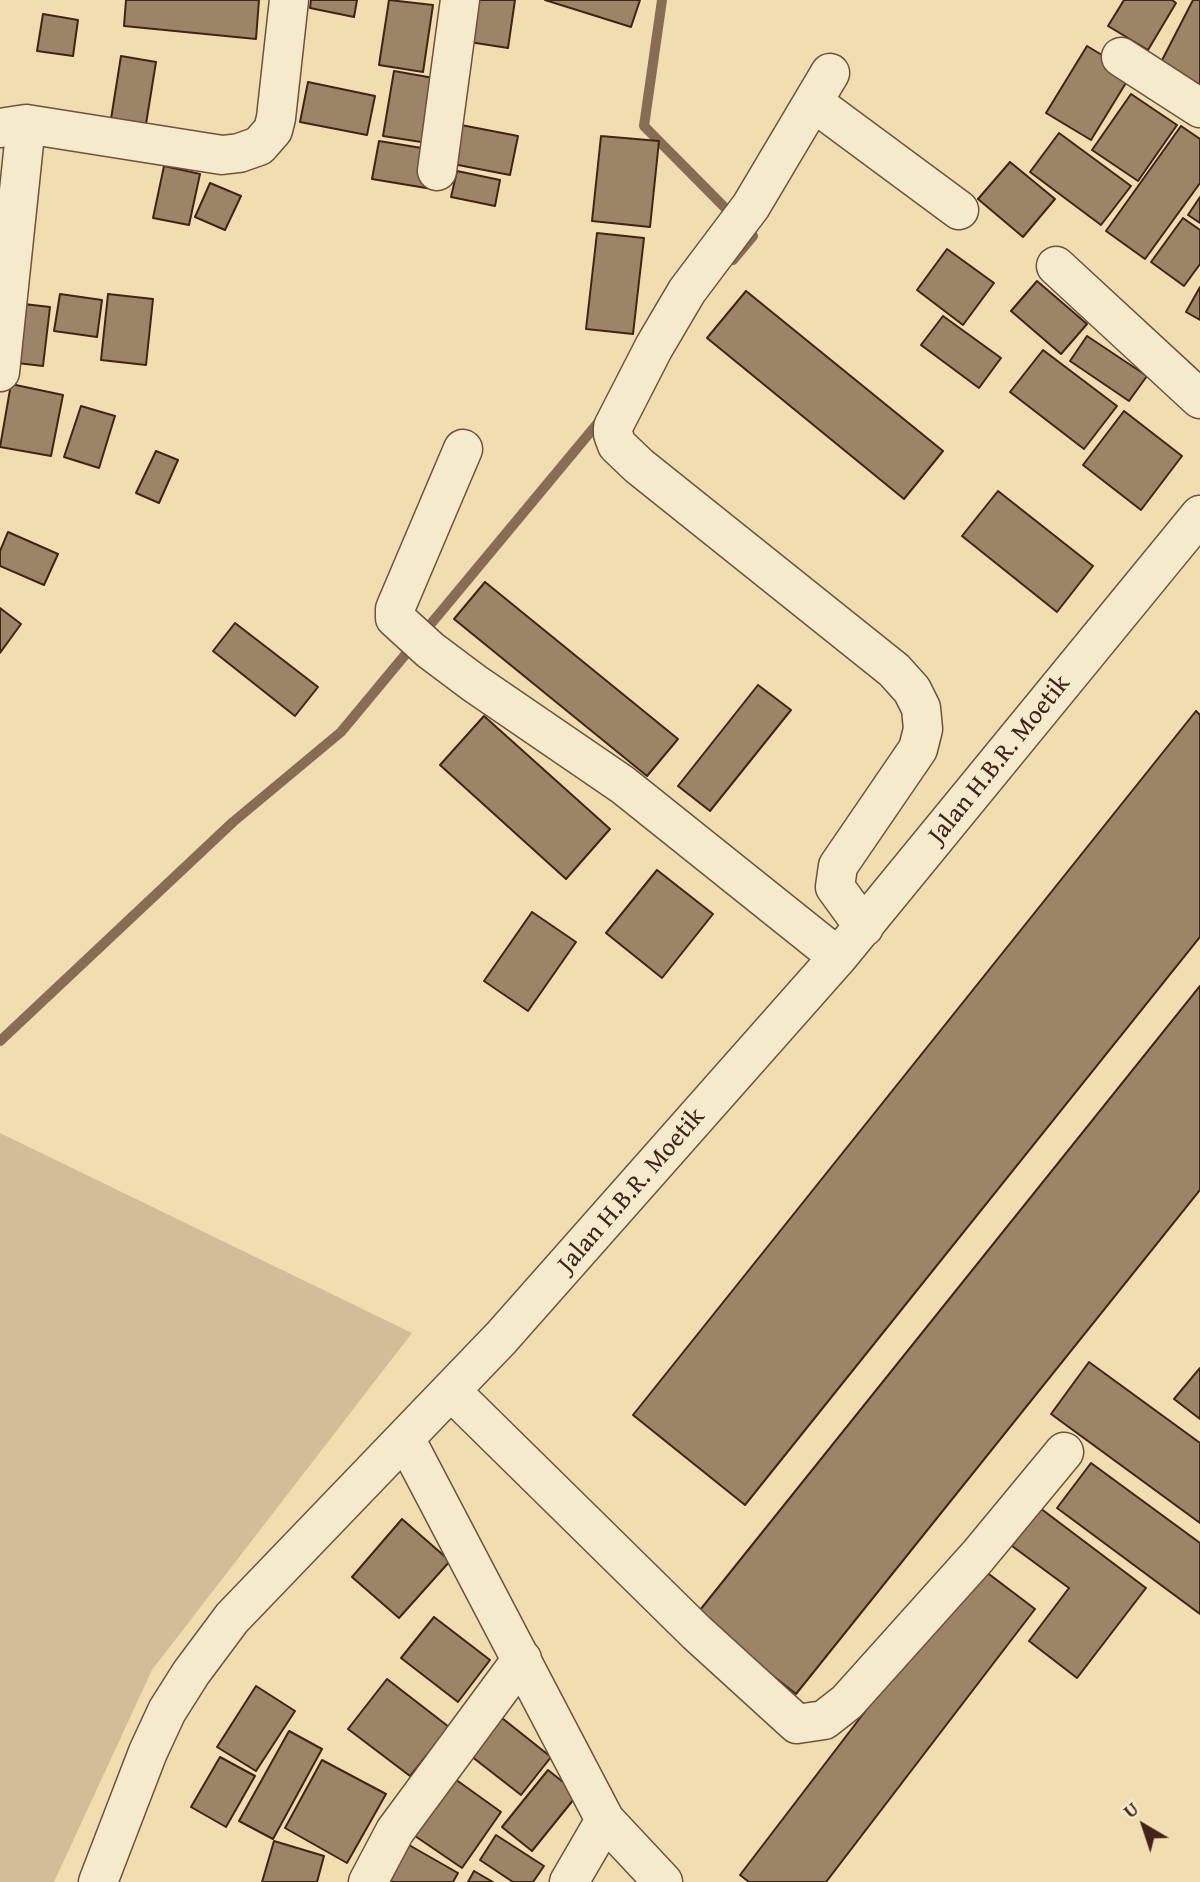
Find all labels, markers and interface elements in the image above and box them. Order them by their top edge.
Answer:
street label: Jalan H.B.R. Moetik [922,669,1078,851]
street label: Jalan H.B.R. Moetik [552,1102,712,1280]
north arrow [1109,1791,1179,1861]
text: U [1117,1795,1145,1825]

